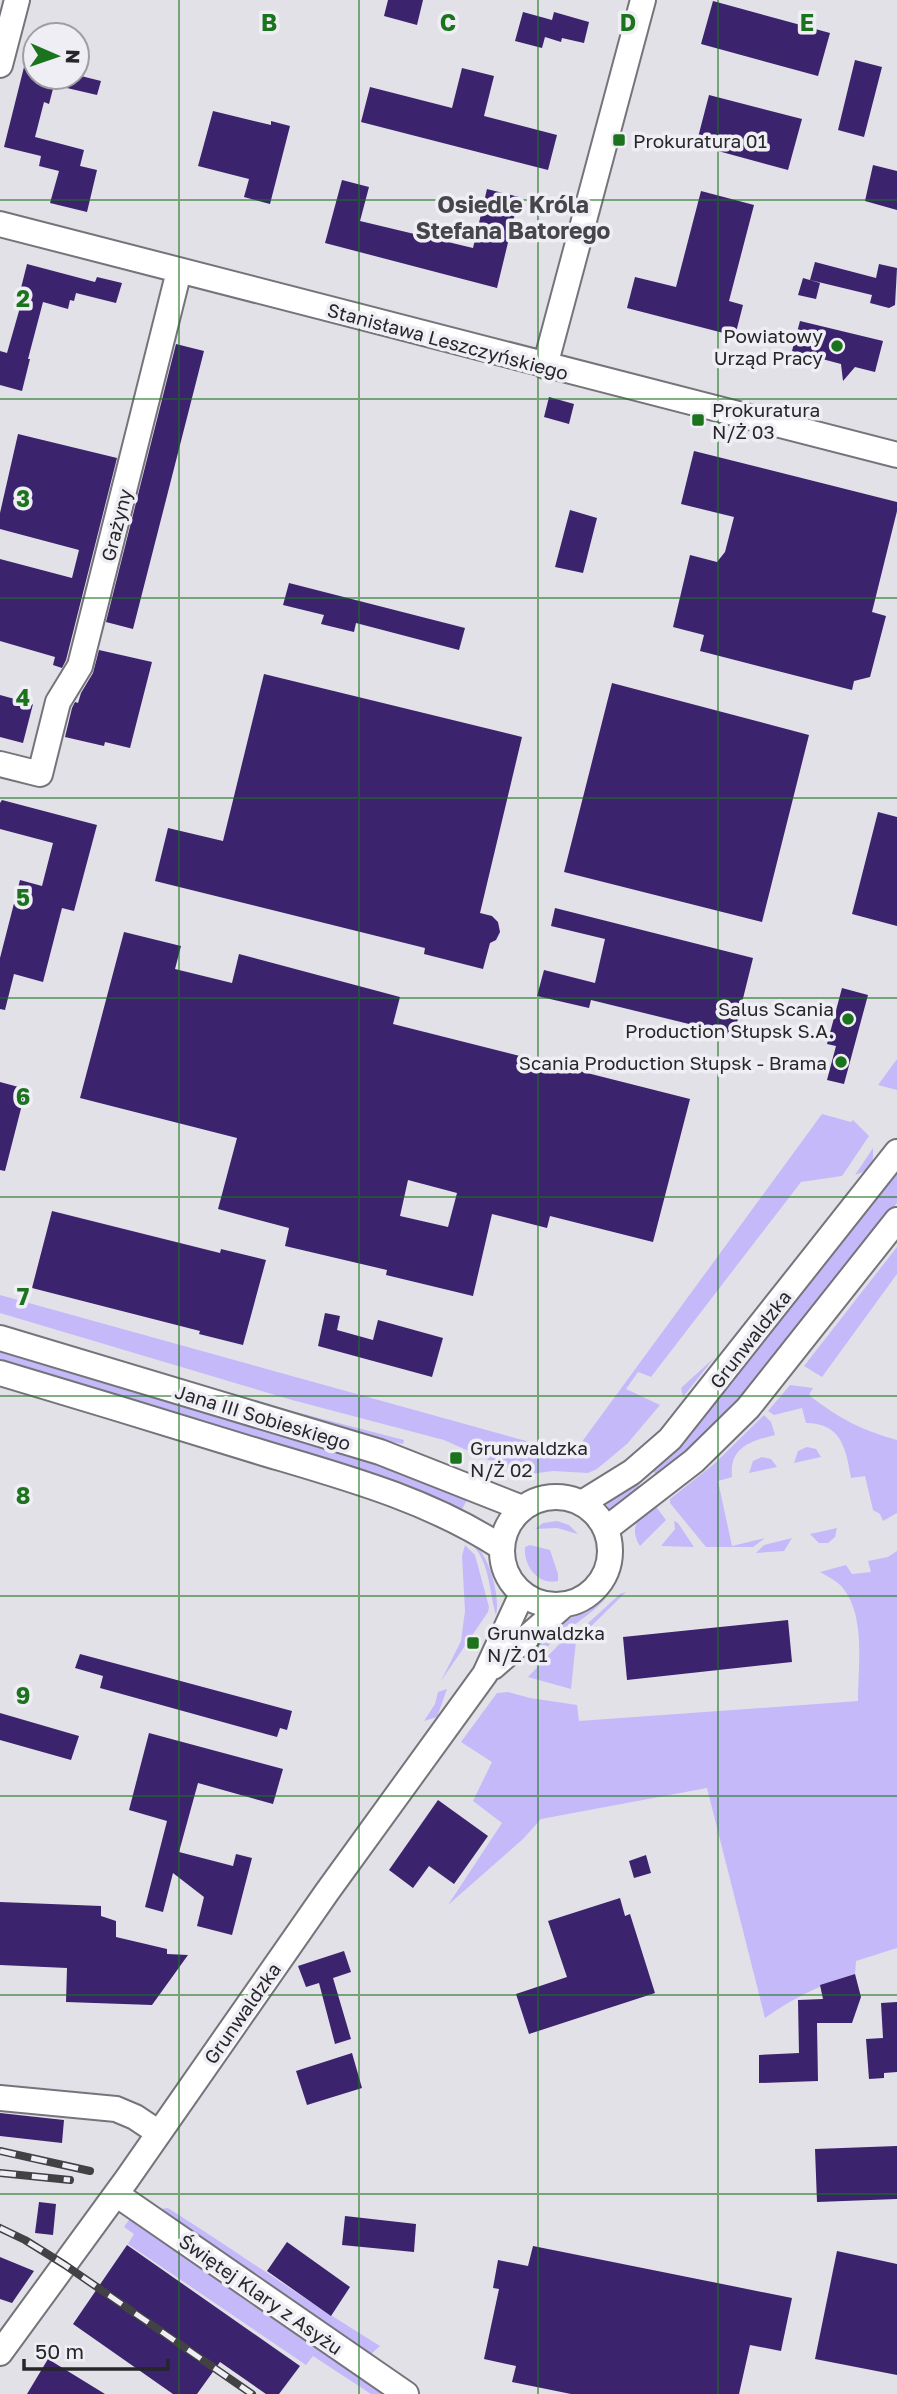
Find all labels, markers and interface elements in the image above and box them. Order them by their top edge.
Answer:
text: B [261,8,277,36]
text: C [440,8,456,36]
text: D [620,8,636,36]
text: E [800,8,814,36]
north arrow [21,21,91,91]
text: N [62,49,85,64]
place label: Prokuratura 01 [633,129,767,152]
marker: Prokuratura 01 [611,132,627,148]
district label: Osiedle Króla Stefana Batorego [416,190,611,244]
text: 2 [16,284,30,312]
street label: Stanisława Leszczyńskiego [325,298,571,384]
place label: Powiatowy Urząd Pracy [714,324,823,369]
marker: Powiatowy Urząd Pracy [829,338,845,354]
place label: Prokuratura N/Ż 03 [712,398,820,443]
marker: Prokuratura N/Ż 03 [690,412,706,428]
text: 3 [16,484,30,512]
street label: Grażyny [96,486,136,564]
text: 4 [16,683,30,711]
text: 5 [16,883,30,911]
place label: Salus Scania Production Słupsk S.A. [625,997,834,1042]
marker: Salus Scania Production Słupsk S.A. [840,1011,856,1027]
place label: Scania Production Słupsk - Brama [519,1051,827,1074]
marker: Scania Production Słupsk - Brama [833,1054,849,1070]
text: 6 [16,1082,30,1110]
text: 7 [17,1282,29,1310]
street label: Grunwaldzka [705,1285,795,1393]
street label: Jana III Sobieskiego [172,1379,354,1455]
place label: Grunwaldzka N/Ż 02 [470,1436,588,1481]
marker: Grunwaldzka N/Ż 02 [448,1450,464,1466]
text: 8 [16,1481,30,1509]
place label: Grunwaldzka N/Ż 01 [487,1621,605,1666]
marker: Grunwaldzka N/Ż 01 [465,1635,481,1651]
text: 9 [16,1681,30,1709]
street label: Grunwaldzka [199,1958,285,2068]
street label: Świętej Klary z Asyżu [175,2229,347,2359]
scale bar [24,2328,168,2372]
text: 50 m [35,2338,84,2364]

